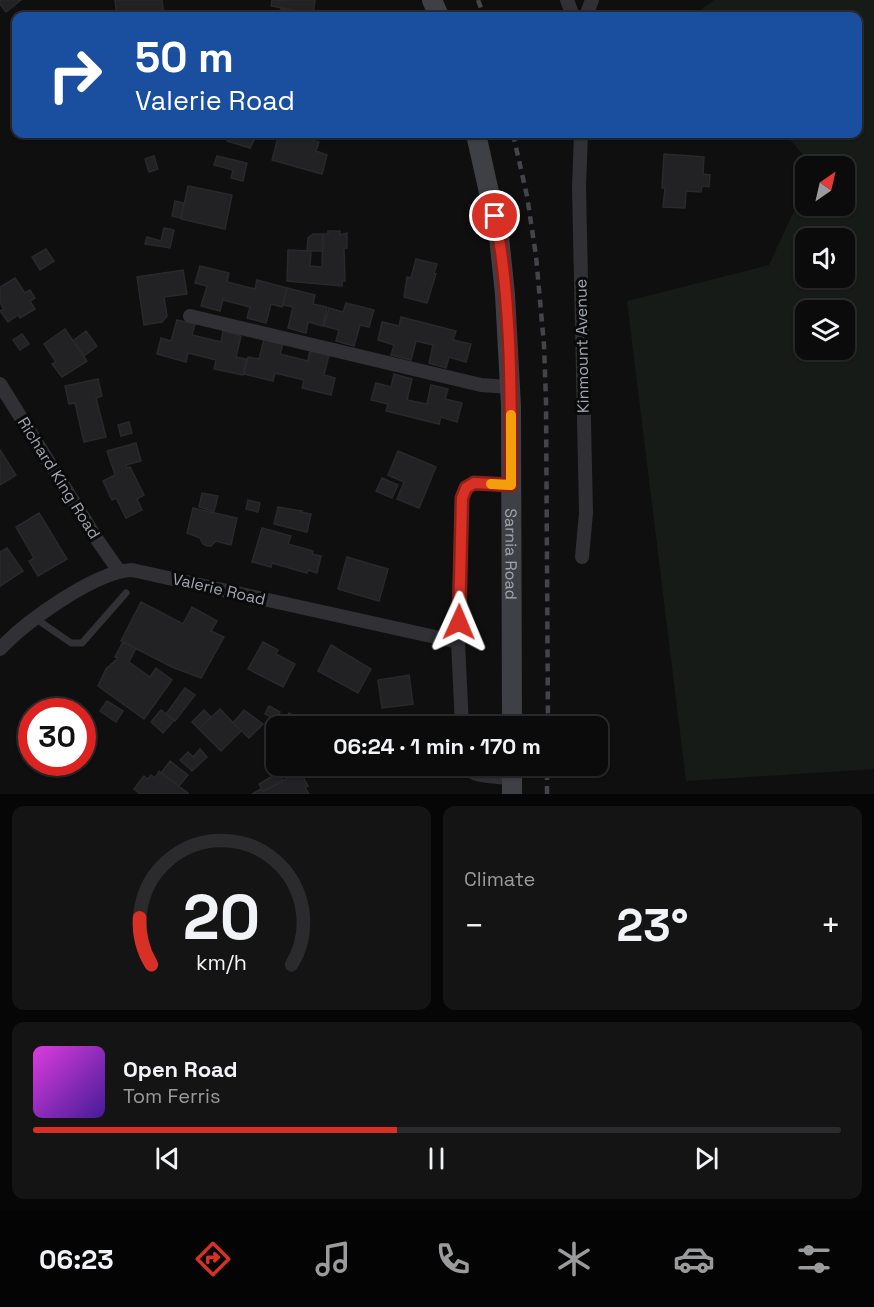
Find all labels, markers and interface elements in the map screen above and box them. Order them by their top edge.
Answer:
text: 50 m [135,31,234,84]
icon: right [36,36,114,114]
text: Valerie Road [135,83,295,118]
north arrow [795,156,855,216]
map controls [795,156,855,360]
pin [469,190,520,241]
icon: arrive [478,199,511,232]
button: sound [795,228,855,288]
street label: Kinmount Avenue [570,279,594,413]
button: layers [795,300,855,360]
street label: Richard King Road [13,413,105,543]
street label: Sarnia Road [501,508,522,600]
street label: Valerie Road [170,568,268,610]
position arrow [427,590,491,654]
speed limit sign: 30 [18,698,96,776]
text: 06:24 · 1 min · 170 m [333,732,541,760]
text: Climate [464,866,535,892]
text: 20 [183,878,260,957]
text: 23° [617,897,688,954]
text: − [464,905,484,947]
text: + [821,905,841,947]
text: km/h [196,949,247,976]
text: Open Road [123,1055,238,1083]
text: Tom Ferris [123,1083,221,1109]
icon: previous [151,1142,184,1175]
icon: pause [420,1142,453,1175]
icon: next [690,1142,723,1175]
icon: directions [192,1238,234,1280]
icon: music [312,1238,354,1280]
icon: phone [432,1238,474,1280]
icon: climate [553,1238,595,1280]
icon: car [673,1238,715,1280]
icon: filters [793,1238,835,1280]
text: 06:23 [39,1242,114,1277]

